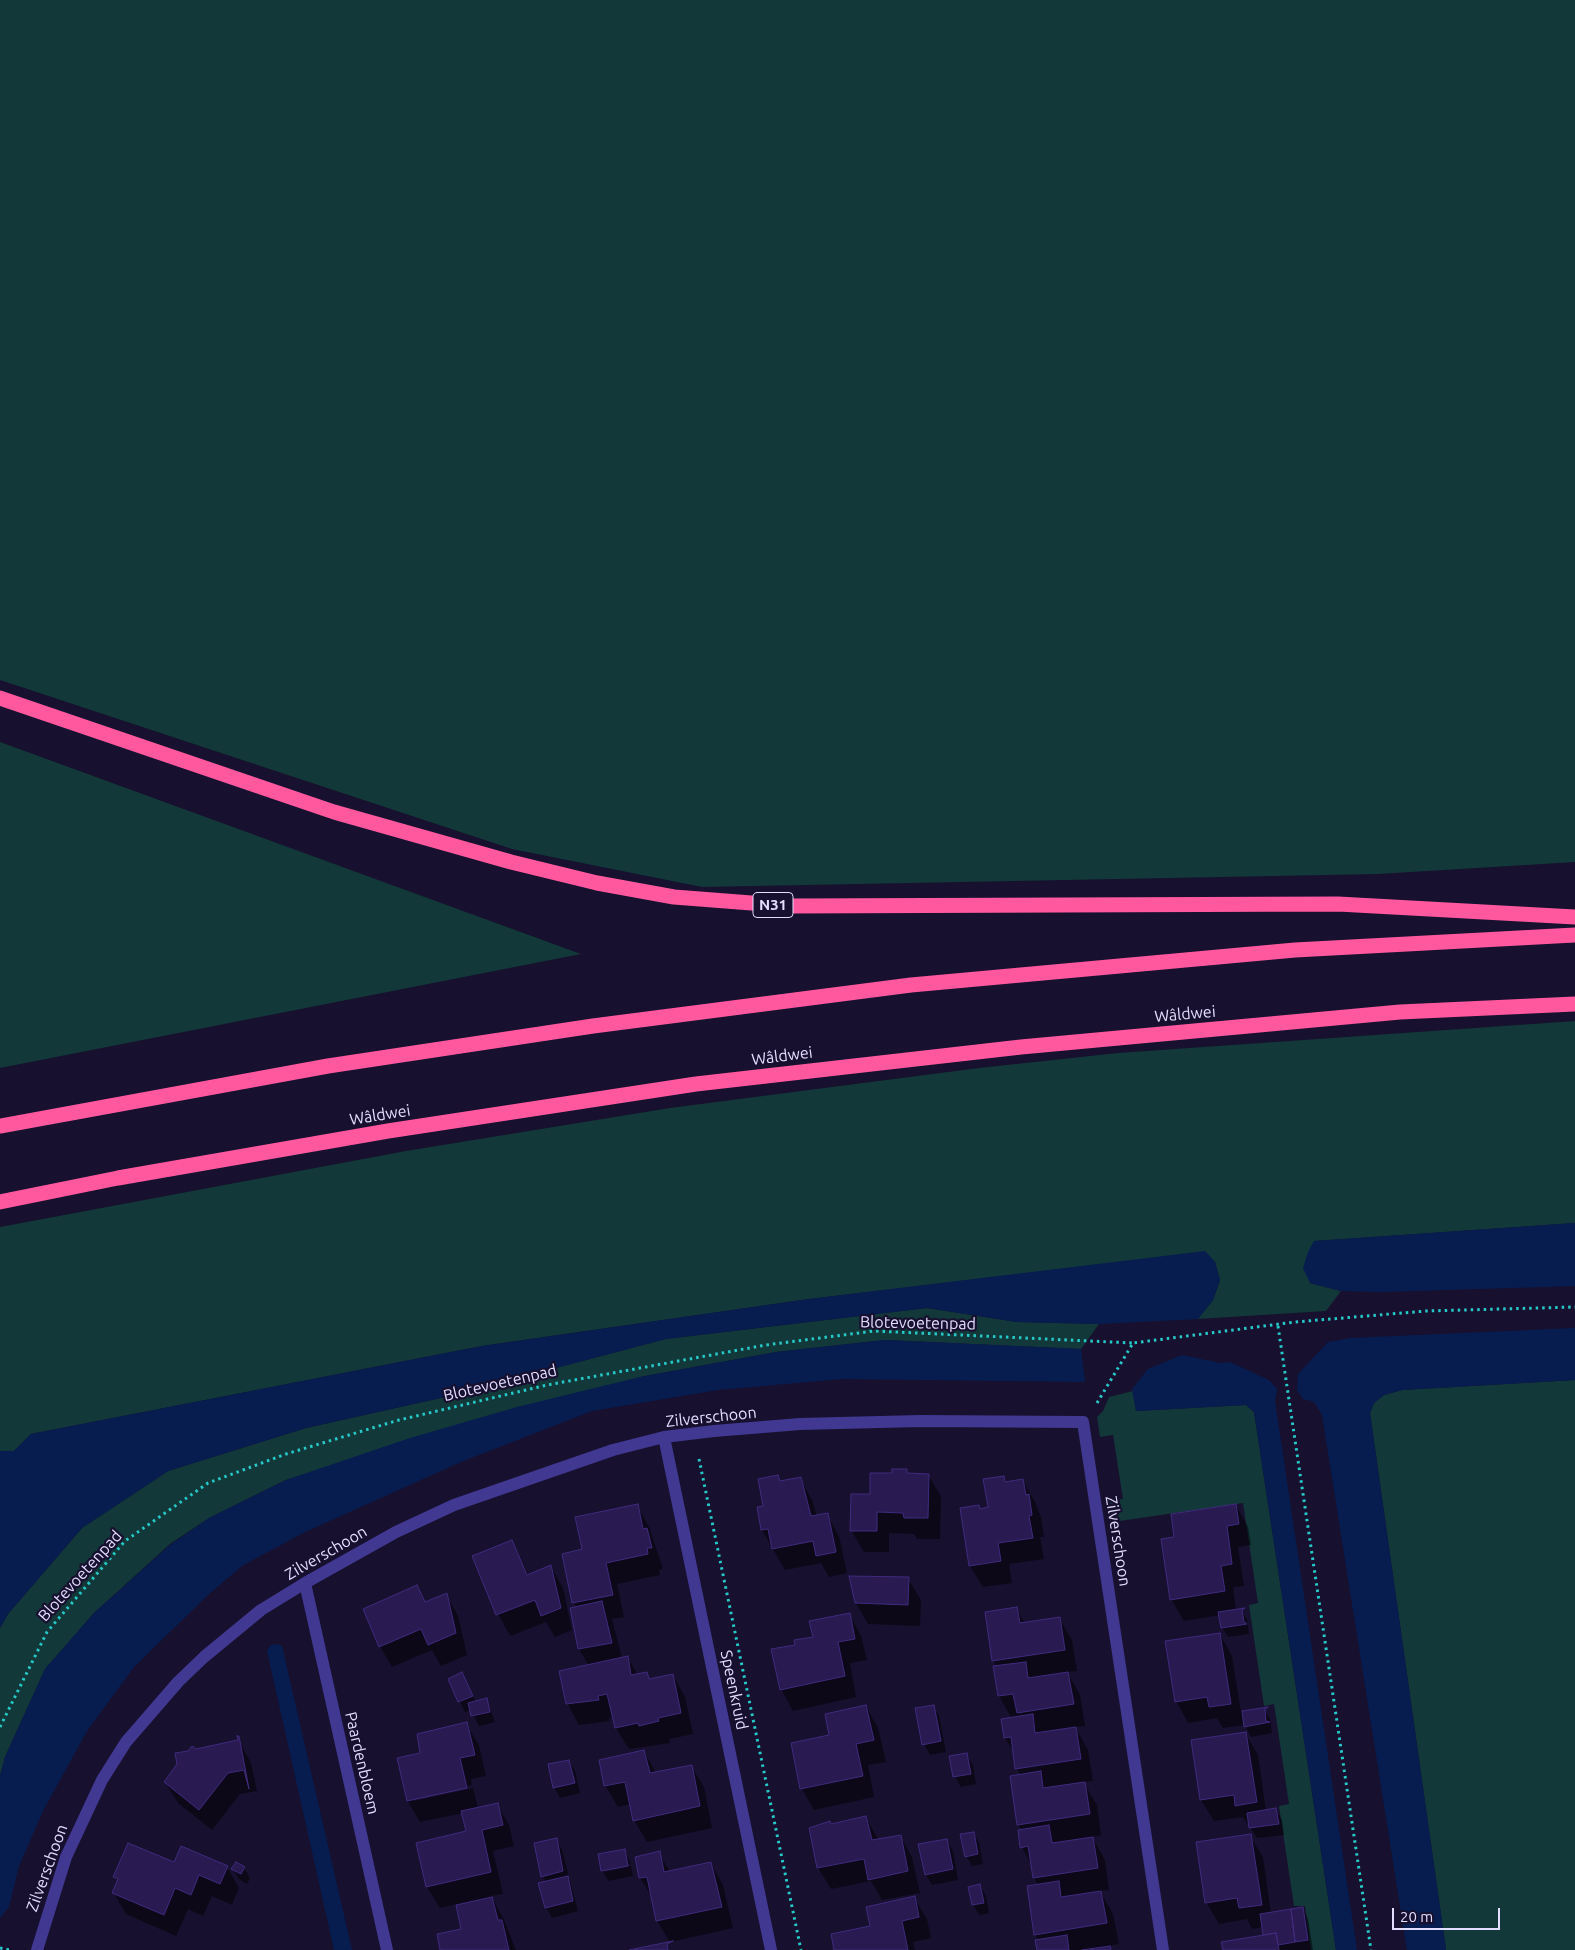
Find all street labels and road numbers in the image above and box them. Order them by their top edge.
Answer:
road number: N31 [753,892,793,918]
street label: Wâldwei [1154,1002,1216,1026]
street label: Wâldwei [750,1043,814,1069]
street label: Wâldwei [348,1101,412,1129]
street label: Blotevoetenpad [860,1312,976,1334]
street label: Blotevoetenpad [441,1361,559,1405]
street label: Zilverschoon [665,1403,757,1431]
street label: Zilverschoon [1101,1494,1135,1588]
street label: Zilverschoon [282,1522,370,1584]
street label: Blotevoetenpad [34,1526,126,1626]
street label: Speenkruid [716,1648,752,1732]
street label: Paardenbloem [341,1710,383,1816]
street label: Zilverschoon [22,1822,72,1914]

